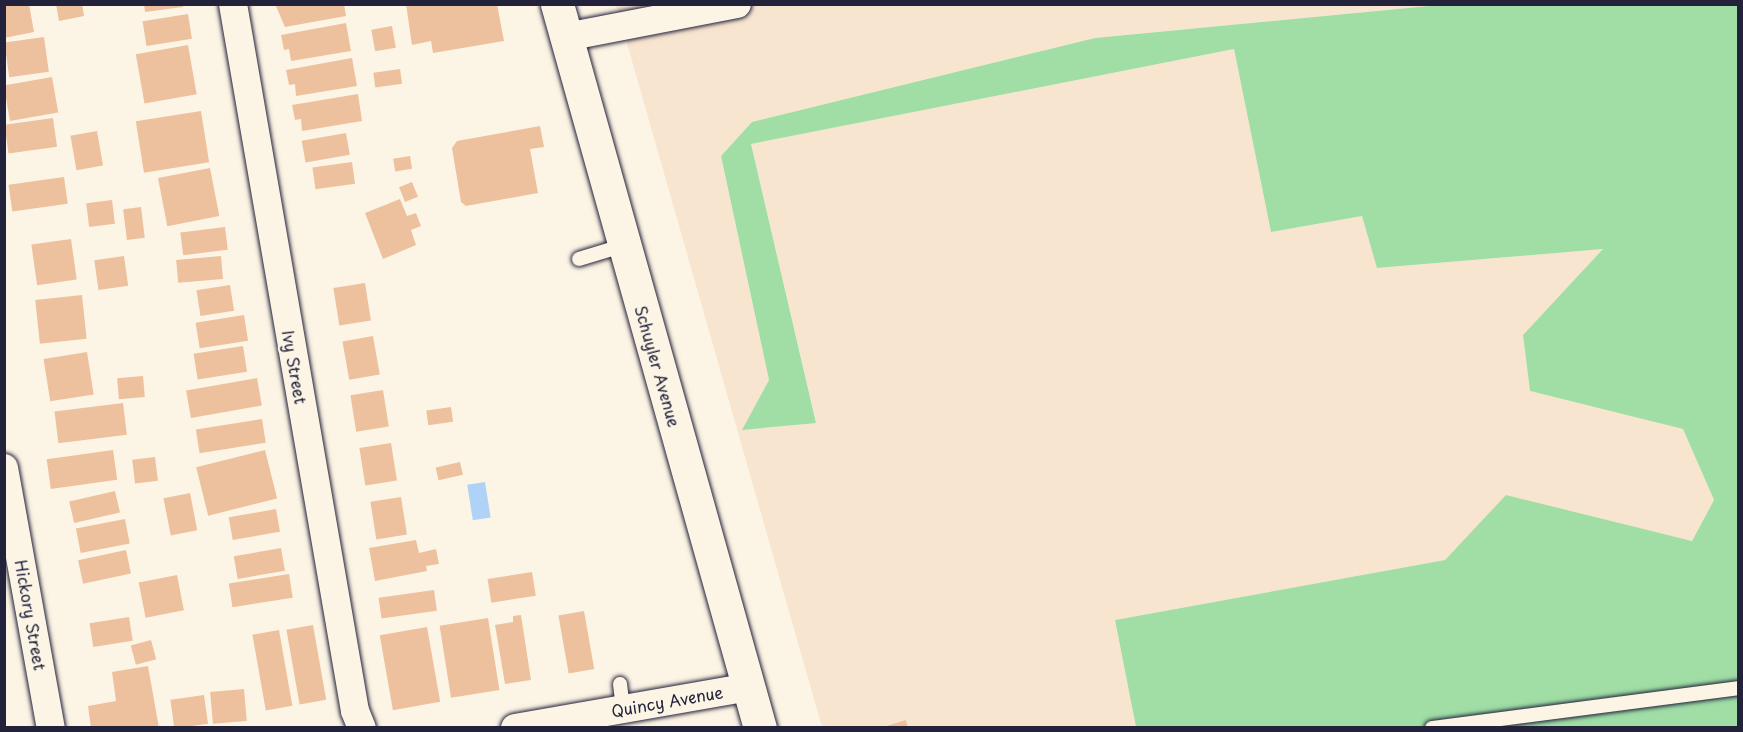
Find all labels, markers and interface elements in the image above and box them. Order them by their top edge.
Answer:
street label: Schuyler Avenue [631,302,685,430]
street label: Ivy Street [279,328,311,406]
street label: Hickory Street [12,558,50,672]
street label: Quincy Avenue [610,682,724,720]

